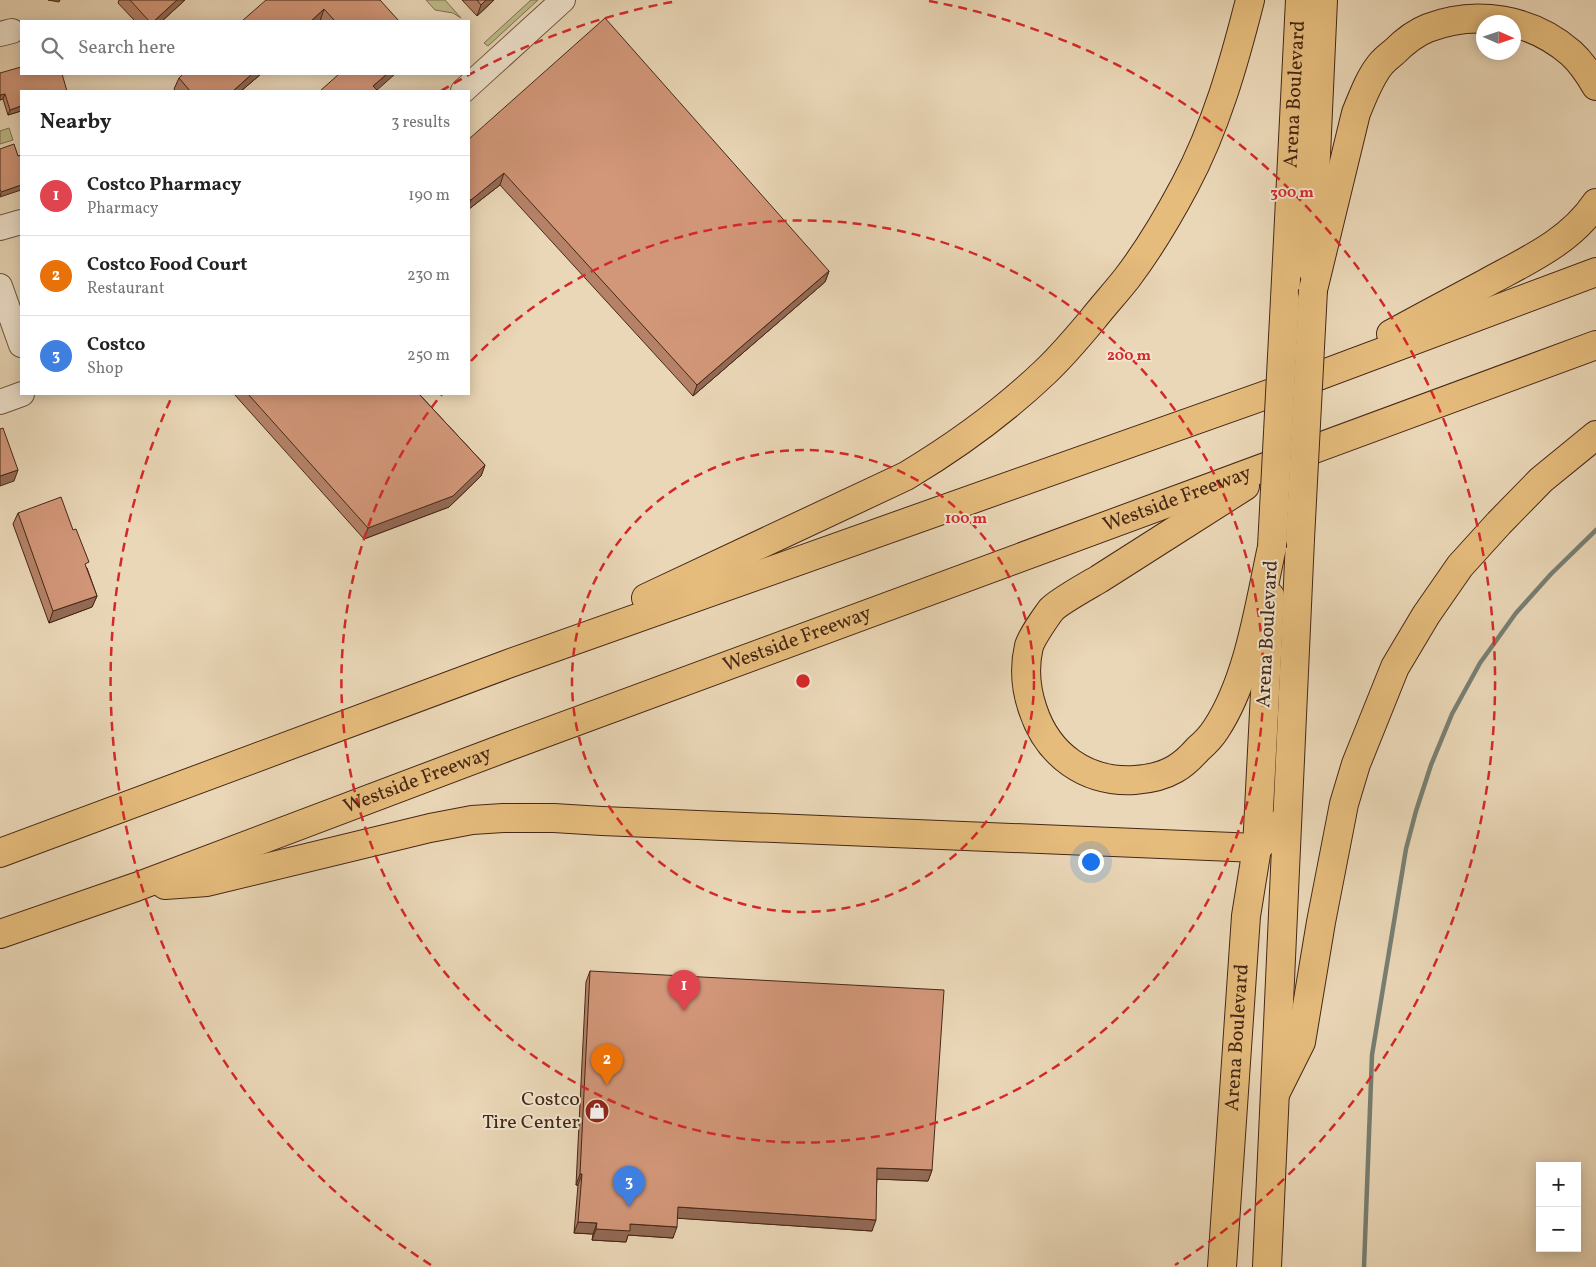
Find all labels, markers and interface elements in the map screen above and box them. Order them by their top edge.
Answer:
north arrow [1476,15,1521,60]
search box [20,20,470,75]
street label: Arena Boulevard [1278,20,1313,169]
icon: search [38,34,66,62]
text: Search here [78,35,175,61]
text: Nearby [40,108,111,137]
text: 3 results [391,112,450,134]
text: Costco Pharmacy [87,172,241,198]
text: 300 m [1270,183,1314,204]
text: 1 [53,185,59,207]
text: 190 m [408,185,450,207]
text: Pharmacy [87,198,158,220]
text: Costco Food Court [87,252,247,278]
text: 2 [52,265,60,287]
text: 230 m [407,265,450,287]
text: Restaurant [87,278,165,300]
text: Costco [87,332,145,358]
text: 3 [52,345,60,367]
text: 250 m [407,345,450,367]
text: 200 m [1107,346,1151,367]
text: Shop [87,358,123,380]
street label: Westside Freeway [1099,459,1256,540]
text: 100 m [945,509,988,530]
street label: Arena Boulevard [1250,560,1286,708]
street label: Westside Freeway [719,600,876,680]
centre of rings [794,672,812,690]
street label: Westside Freeway [340,740,496,821]
your location [1078,849,1104,875]
street label: Arena Boulevard [1219,963,1257,1112]
pin: 1 [668,970,700,1011]
pin: 2 [591,1044,623,1085]
place label: Costco Tire Center [482,1086,580,1137]
shop icon: Costco Tire Center [584,1098,610,1124]
map controls [1536,1162,1581,1252]
button: + [1536,1162,1581,1207]
pin: 3 [613,1166,645,1207]
button: − [1536,1207,1581,1252]

